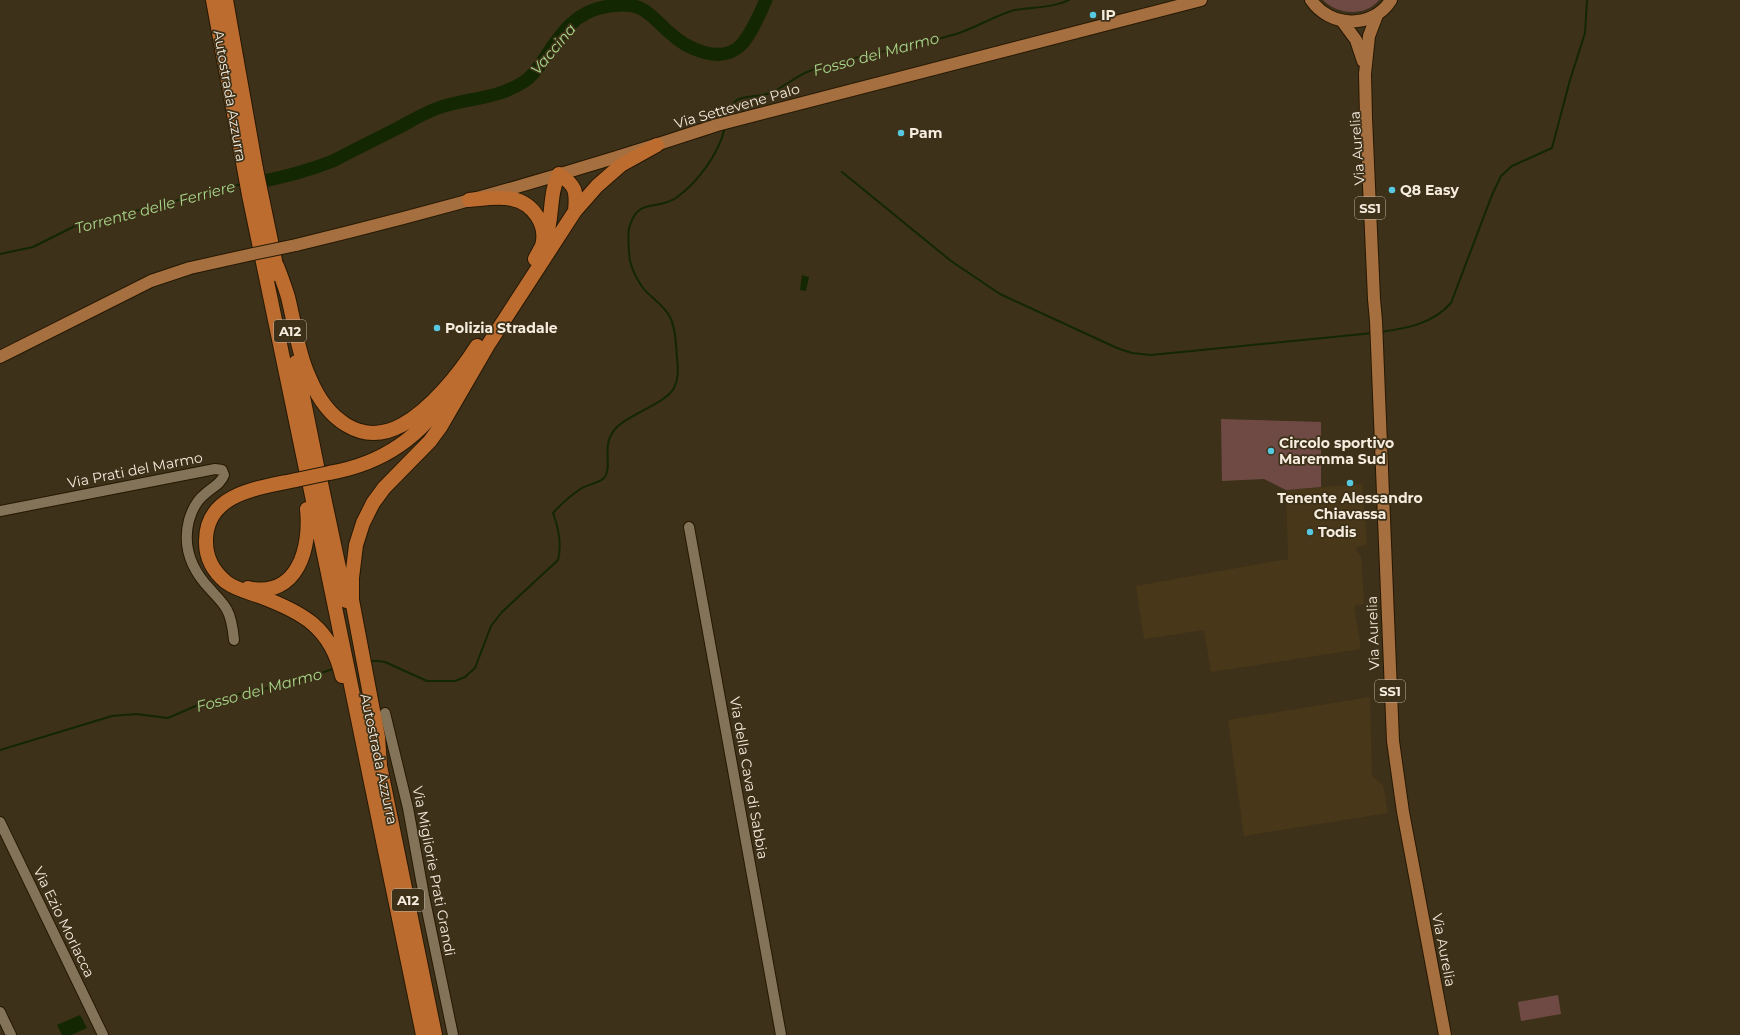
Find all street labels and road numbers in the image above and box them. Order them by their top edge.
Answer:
street label: Autostrada Azzurra [210,29,250,163]
street label: Via Settevene Palo [672,79,802,133]
street label: Via Aurelia [1345,110,1369,186]
road number: SS1 [1355,197,1385,219]
road number: A12 [274,320,306,342]
street label: Via Prati del Marmo [66,448,204,492]
street label: Via Aurelia [1363,596,1383,670]
road number: SS1 [1375,680,1405,702]
street label: Autostrada Azzurra [356,692,402,826]
street label: Via della Cava di Sabbia [726,695,772,861]
street label: Via Migliorie Prati Grandi [409,785,459,957]
street label: Via Ezio Morlacca [29,864,99,980]
road number: A12 [392,889,424,911]
street label: Via Aurelia [1428,912,1460,988]

